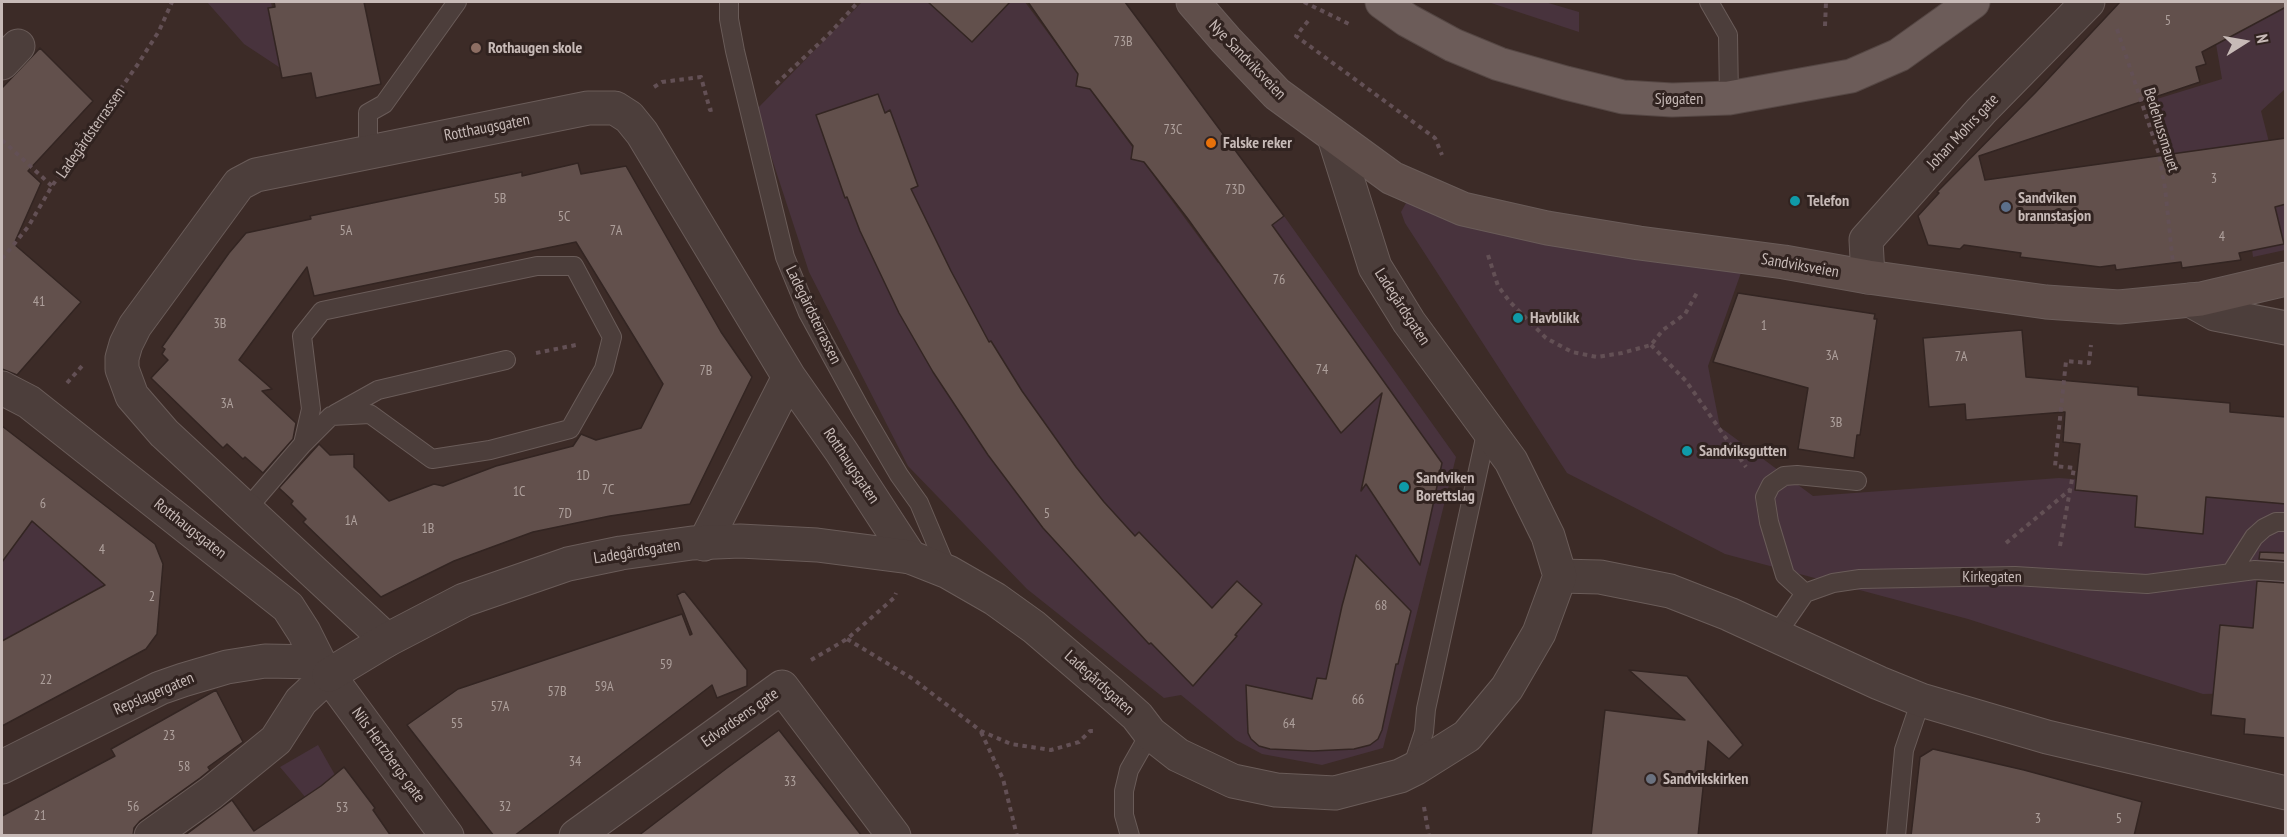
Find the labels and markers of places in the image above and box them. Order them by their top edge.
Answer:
place label: Rothaugen skole [488,38,582,58]
marker: Rothaugen skole [469,41,483,55]
place label: Falske reker [1223,133,1292,153]
marker: Falske reker [1204,136,1218,150]
place label: Sandviken brannstasjon [2018,188,2091,226]
place label: Telefon [1807,191,1849,211]
marker: Telefon [1788,194,1802,208]
marker: Sandviken brannstasjon [1999,200,2013,214]
place label: Havblikk [1530,308,1579,328]
marker: Havblikk [1511,311,1525,325]
place label: Sandviksgutten [1699,441,1787,461]
marker: Sandviksgutten [1680,444,1694,458]
place label: Sandviken Borettslag [1416,468,1475,506]
marker: Sandviken Borettslag [1397,480,1411,494]
place label: Sandvikskirken [1663,769,1748,789]
marker: Sandvikskirken [1644,772,1658,786]

